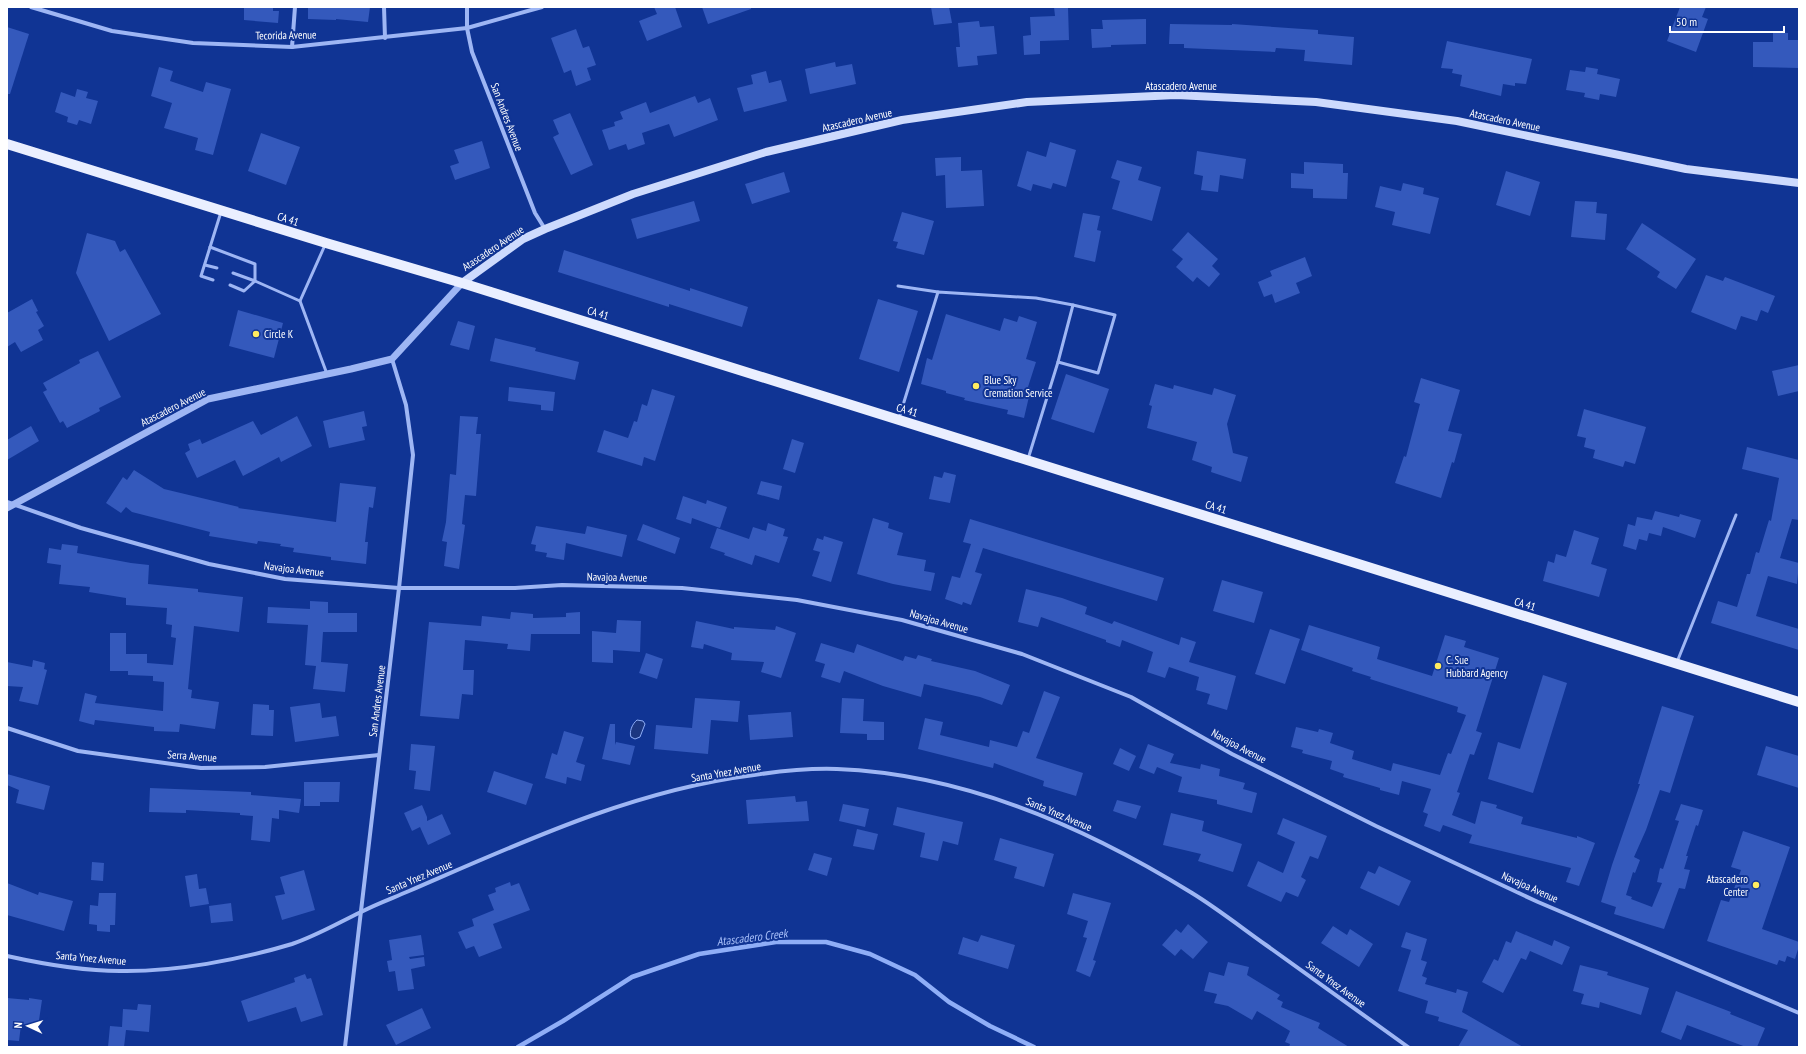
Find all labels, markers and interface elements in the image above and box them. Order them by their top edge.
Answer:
scale bar [1670,8,1784,34]
text: 50 m [1676,14,1697,29]
street label: Tecorida Avenue [255,27,317,43]
street label: Atascadero Avenue [1145,79,1217,93]
street label: San Andres Avenue [488,81,527,153]
street label: Atascadero Avenue [821,105,894,135]
street label: Atascadero Avenue [1469,106,1542,134]
street label: CA 41 [275,209,301,229]
street label: Atascadero Avenue [459,222,527,274]
street label: CA 41 [586,303,611,323]
place label: Circle K [264,327,294,341]
marker: Circle K [251,329,261,339]
place label: Blue Sky Cremation Service [984,373,1053,400]
marker: Blue Sky Cremation Service [971,381,981,391]
street label: Atascadero Avenue [138,384,208,429]
street label: CA 41 [895,400,920,420]
street label: CA 41 [1204,497,1229,517]
street label: Navajoa Avenue [263,558,325,580]
street label: Navajoa Avenue [587,569,648,585]
street label: CA 41 [1513,594,1538,614]
street label: Navajoa Avenue [908,606,970,636]
place label: C. Sue Hubbard Agency [1446,653,1508,680]
marker: C. Sue Hubbard Agency [1433,661,1443,671]
street label: San Andres Avenue [366,664,388,738]
street label: Navajoa Avenue [1209,726,1269,767]
street label: Serra Avenue [167,747,218,765]
street label: Santa Ynez Avenue [690,759,762,785]
street label: Santa Ynez Avenue [1024,794,1095,834]
street label: Santa Ynez Avenue [384,857,455,897]
street label: Navajoa Avenue [1500,868,1561,906]
place label: Atascadero Center [1706,872,1748,899]
marker: Atascadero Center [1751,880,1761,890]
water label: Atascadero Creek [716,925,789,949]
street label: Santa Ynez Avenue [55,948,127,968]
street label: Santa Ynez Avenue [1303,958,1369,1011]
north arrow [8,1006,48,1046]
text: N [11,1022,25,1029]

